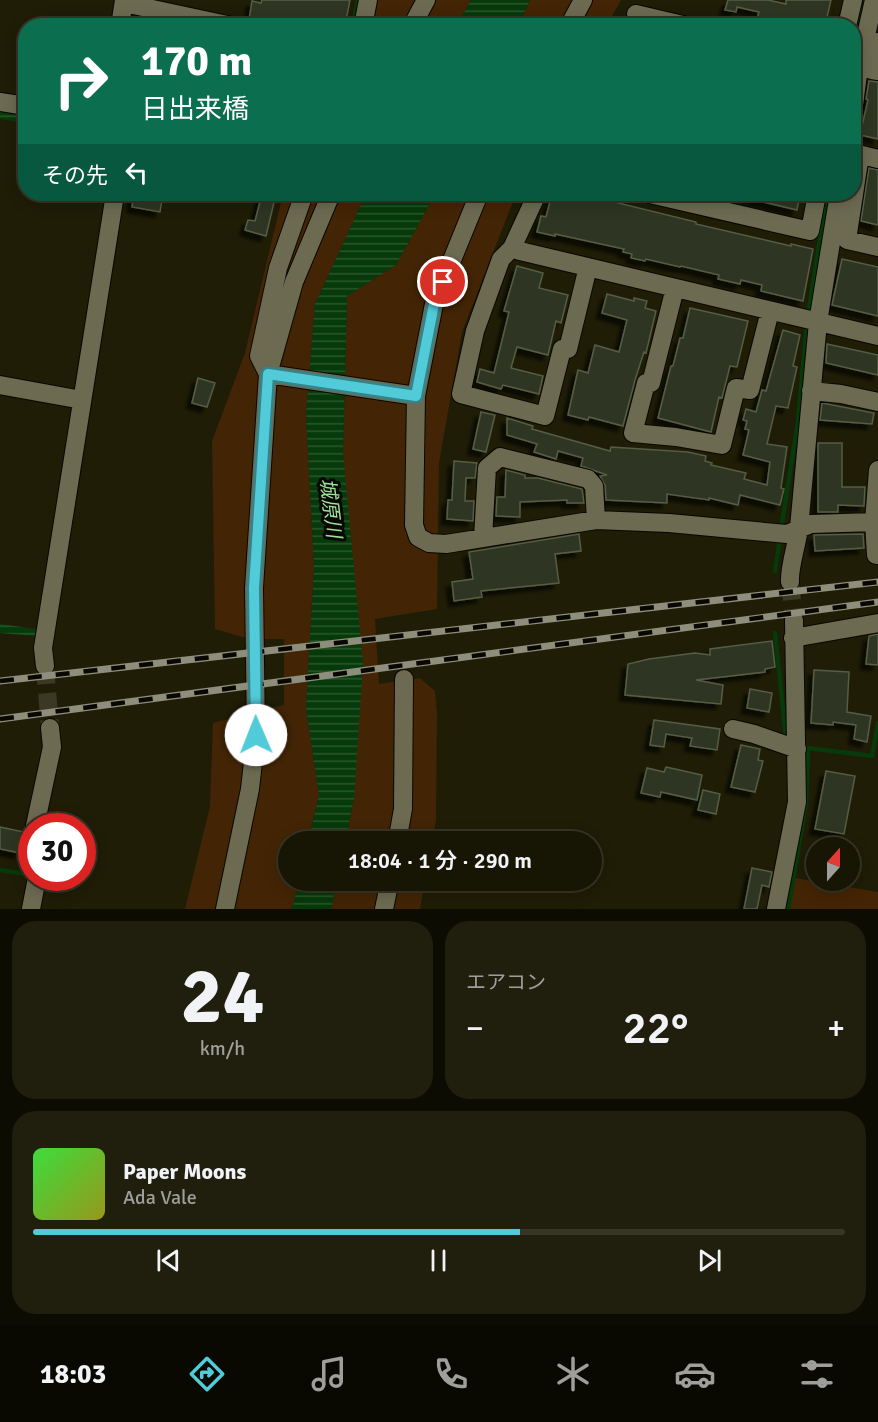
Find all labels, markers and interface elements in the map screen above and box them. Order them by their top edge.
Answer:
text: 170 m [141,36,252,87]
icon: right [42,42,120,120]
text: 日出来橋 [141,93,249,126]
icon: left [120,156,153,189]
text: その先 [42,162,108,189]
pin [417,256,468,307]
icon: arrive [426,265,459,298]
water label: 城原川 [314,477,347,541]
position arrow [224,703,288,767]
speed limit sign: 30 [18,813,96,891]
north arrow [806,837,860,891]
map controls [806,837,860,891]
text: 18:04 · 1 分 · 290 m [348,847,532,874]
text: 24 [180,949,265,1045]
text: エアコン [466,970,546,995]
text: 22° [623,1001,688,1056]
text: − [466,1008,484,1049]
text: + [827,1008,845,1049]
text: km/h [200,1036,245,1061]
text: Paper Moons [123,1158,246,1185]
text: Ada Vale [123,1185,197,1210]
icon: previous [152,1244,185,1277]
icon: pause [422,1244,455,1277]
icon: next [693,1244,726,1277]
icon: directions [186,1353,228,1395]
icon: music [308,1353,350,1395]
icon: phone [430,1353,472,1395]
icon: climate [552,1353,594,1395]
icon: car [674,1353,716,1395]
icon: filters [796,1353,838,1395]
text: 18:03 [40,1358,106,1391]

